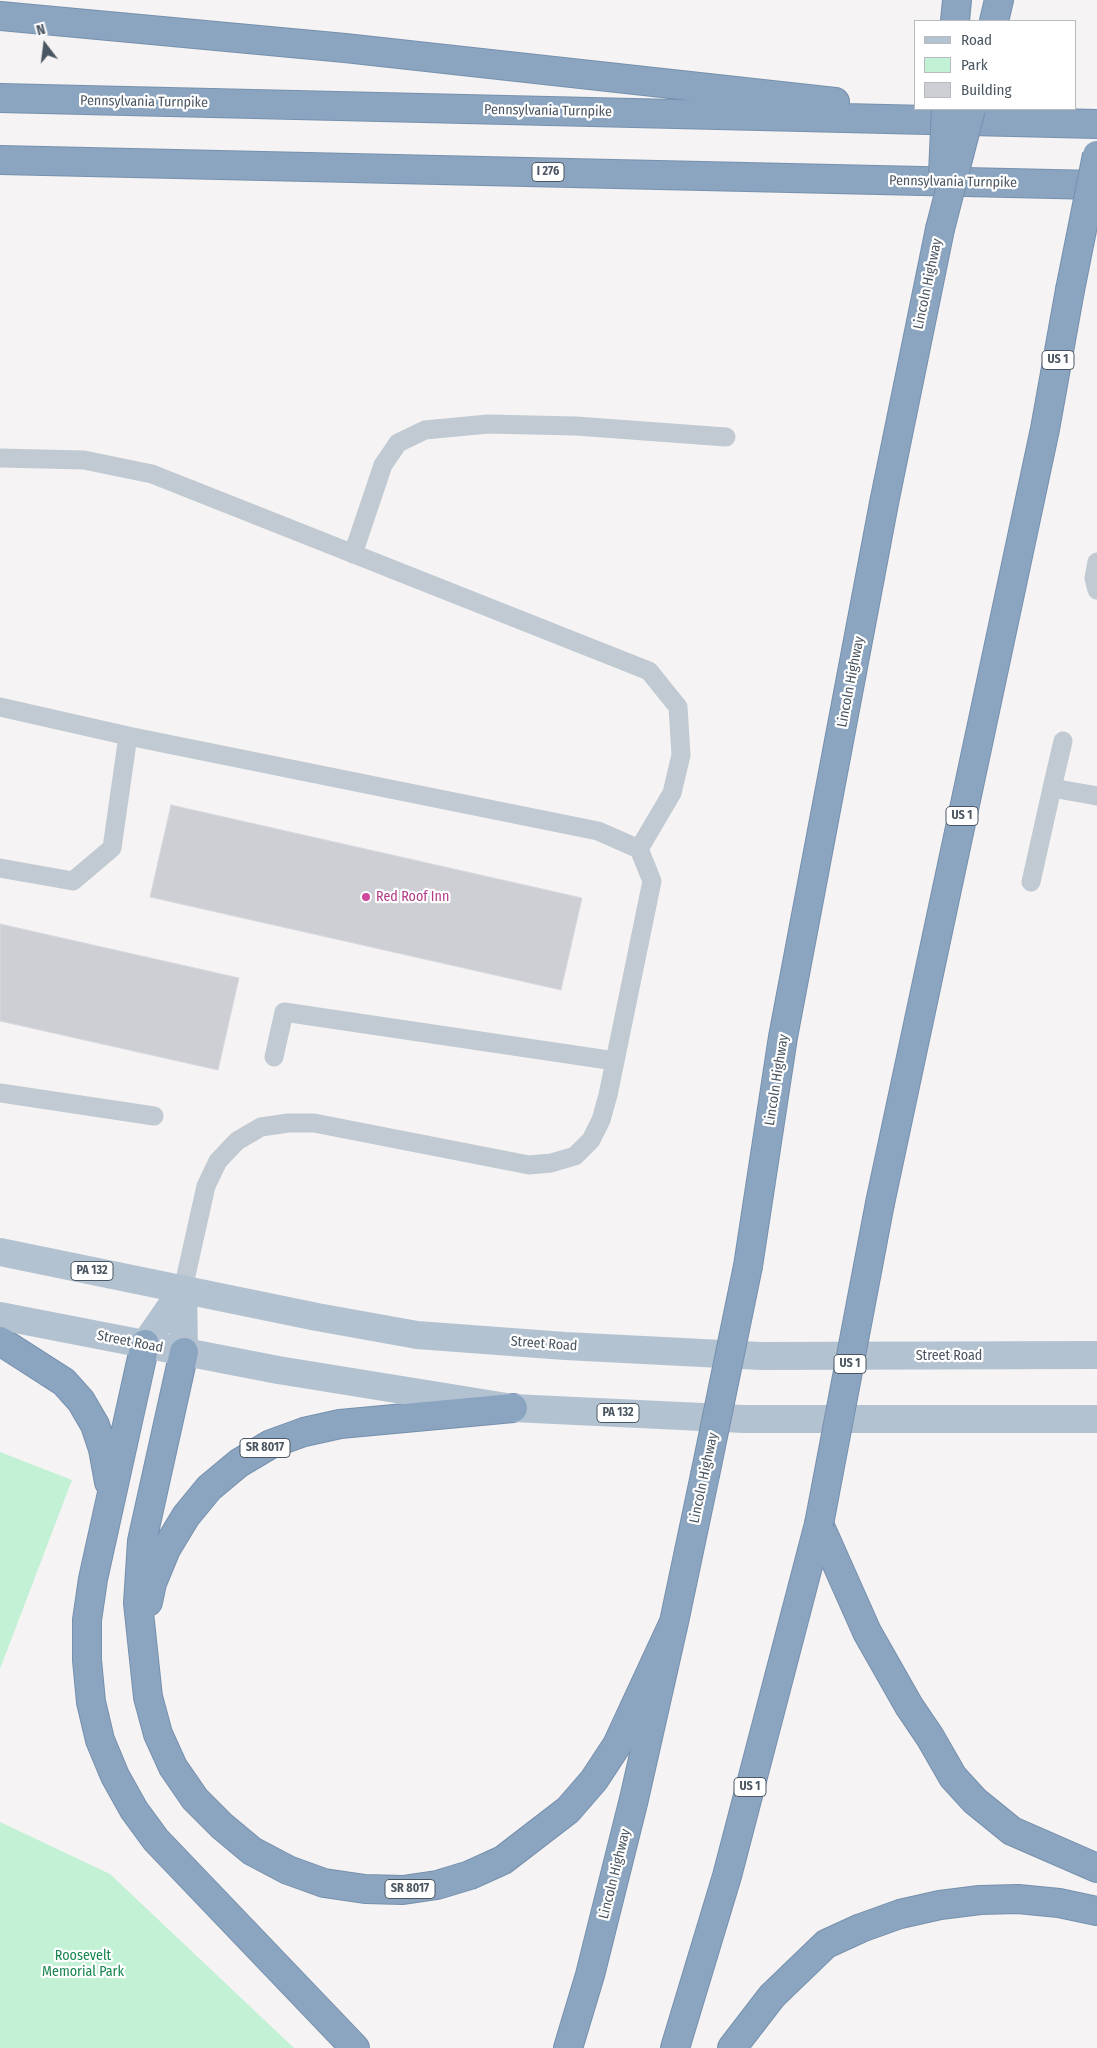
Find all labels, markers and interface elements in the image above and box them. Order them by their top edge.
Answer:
north arrow [20,20,70,70]
legend [914,20,1077,110]
text: N [35,21,47,39]
text: Road [961,31,992,49]
text: Park [961,56,988,74]
text: Building [961,81,1012,99]
street label: Pennsylvania Turnpike [80,92,208,112]
street label: Pennsylvania Turnpike [484,101,612,121]
road number: I 276 [532,162,564,182]
street label: Pennsylvania Turnpike [889,172,1017,192]
street label: Lincoln Highway [910,237,946,331]
road number: US 1 [1042,350,1074,370]
street label: Lincoln Highway [834,635,868,729]
road number: US 1 [946,806,978,826]
place label: Red Roof Inn [376,889,449,905]
marker: Red Roof Inn [360,891,372,903]
street label: Lincoln Highway [761,1033,793,1127]
road number: PA 132 [71,1262,113,1280]
street label: Street Road [96,1327,164,1357]
street label: Street Road [510,1333,578,1355]
street label: Street Road [916,1348,982,1364]
road number: US 1 [834,1355,866,1374]
road number: PA 132 [597,1404,639,1422]
street label: Lincoln Highway [686,1431,722,1525]
road number: SR 8017 [240,1439,290,1458]
road number: US 1 [734,1778,766,1796]
street label: Lincoln Highway [596,1827,634,1921]
road number: SR 8017 [385,1880,435,1898]
park label: Roosevelt Memorial Park [42,1948,124,1980]

